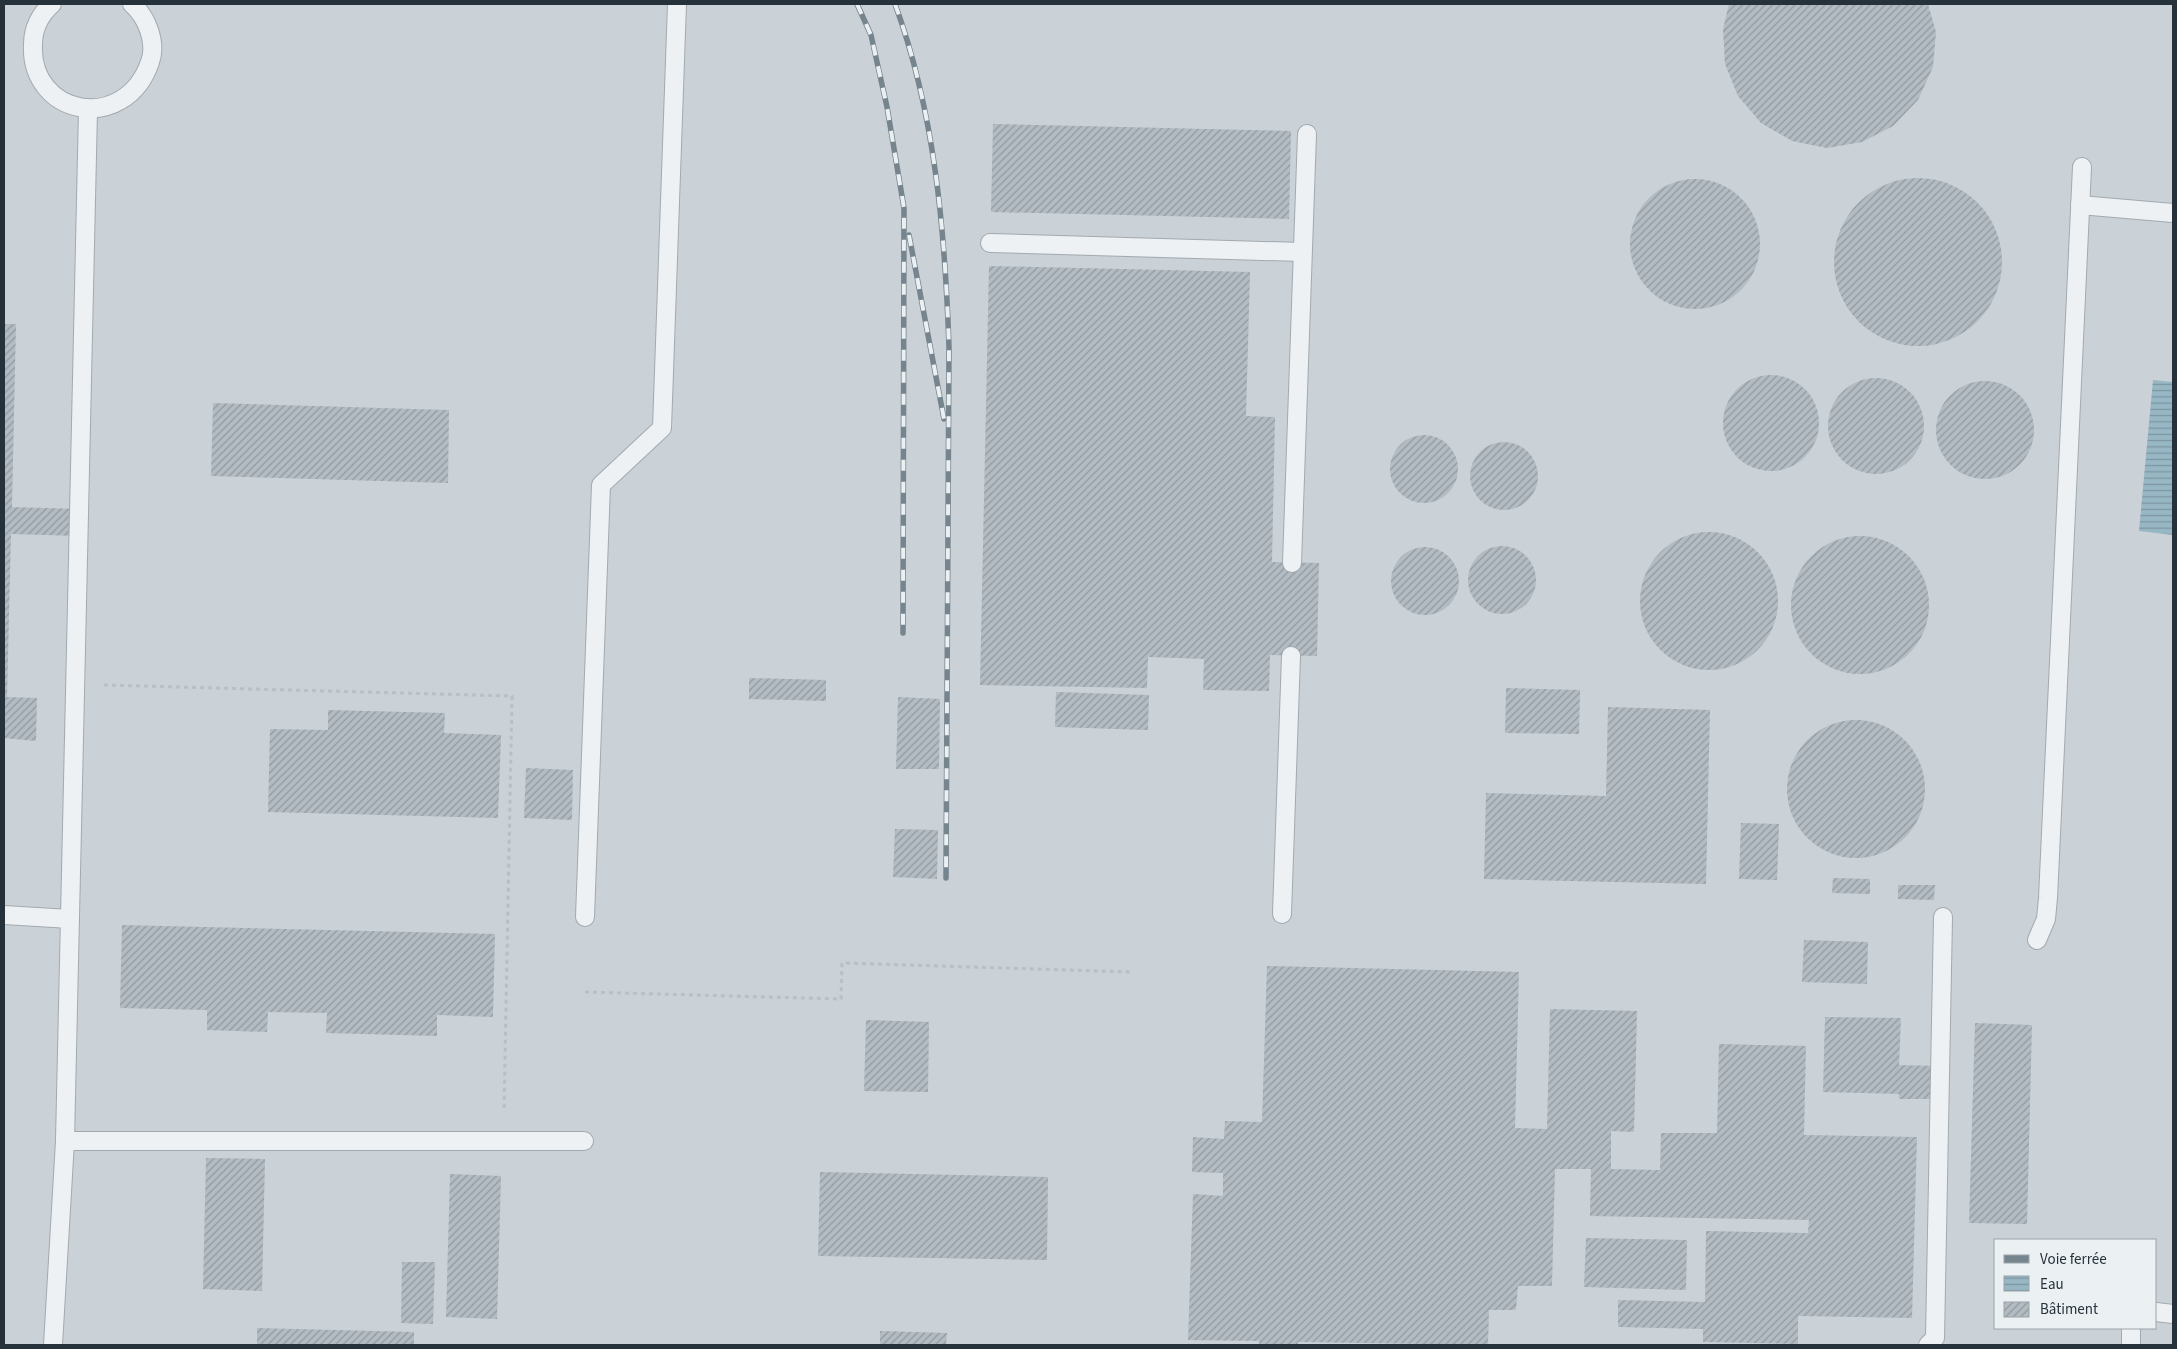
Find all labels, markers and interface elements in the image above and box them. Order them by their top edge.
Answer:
legend [1994,1239,2157,1329]
text: Voie ferrée [2040,1249,2107,1270]
text: Eau [2040,1274,2064,1295]
text: Bâtiment [2040,1299,2098,1320]

